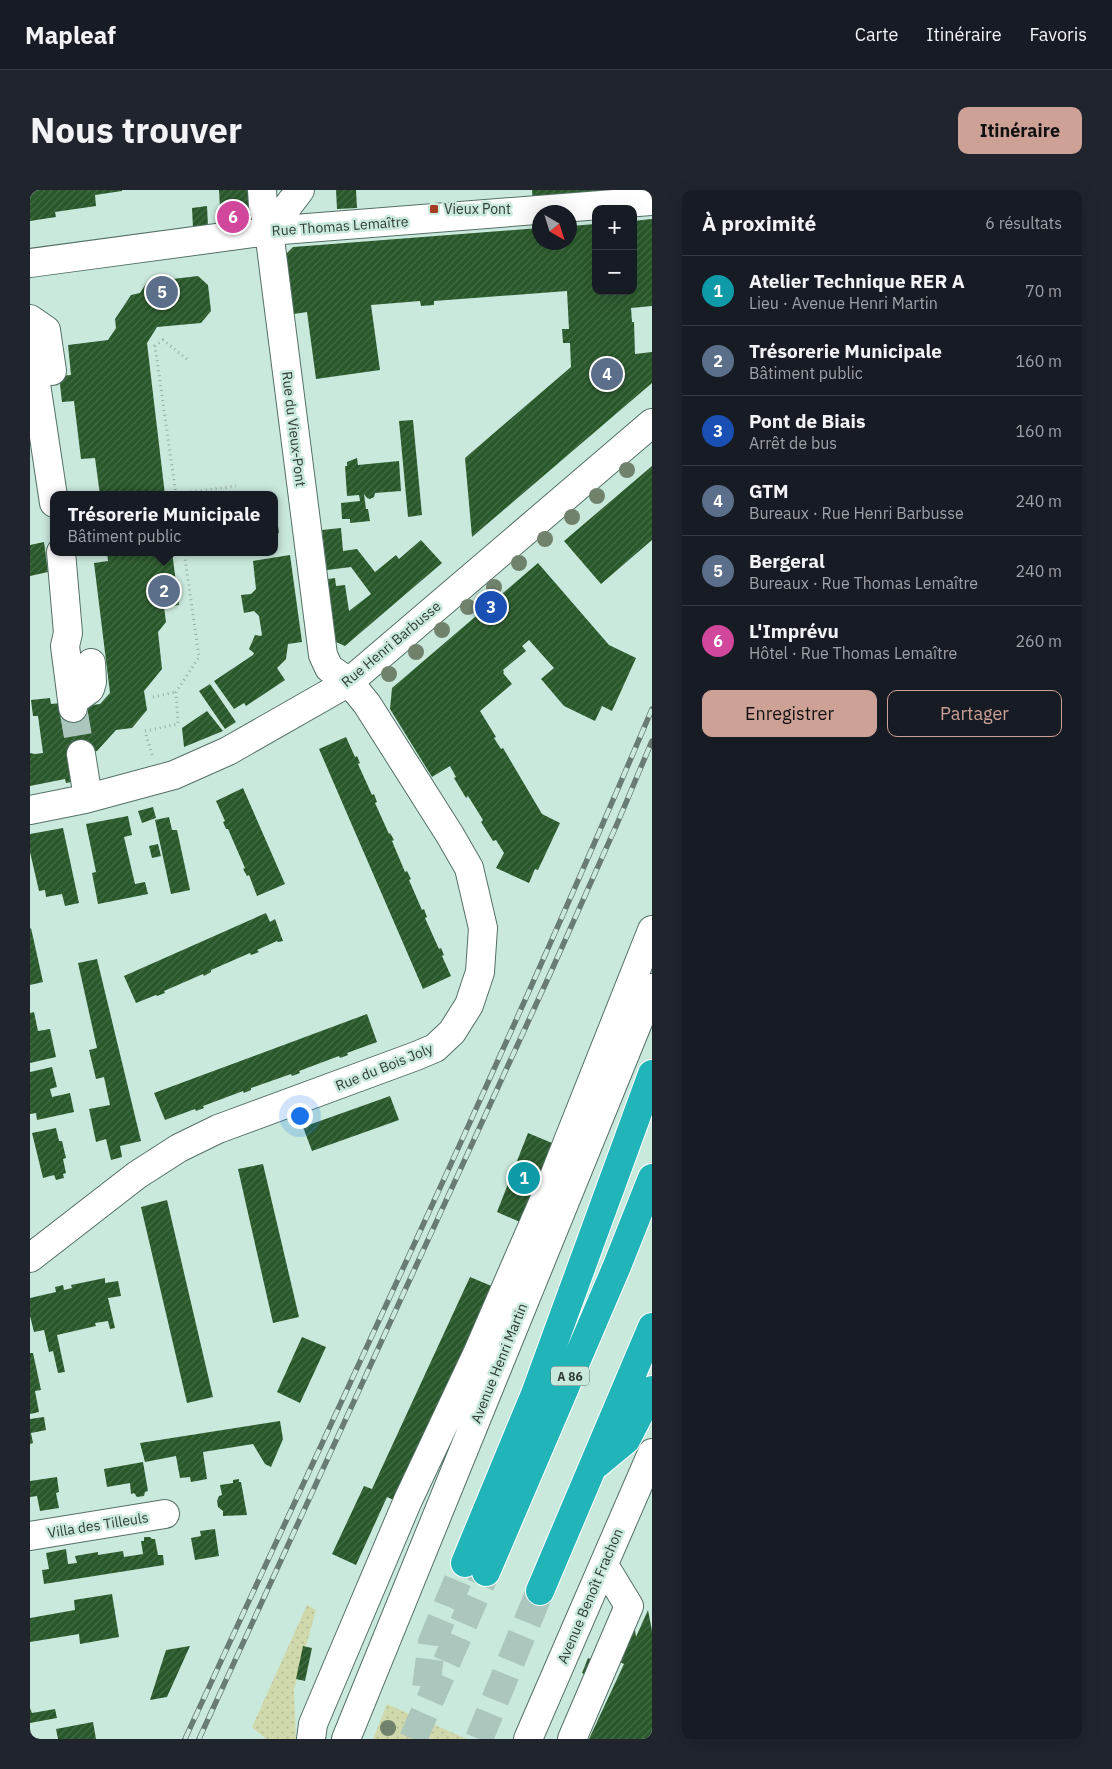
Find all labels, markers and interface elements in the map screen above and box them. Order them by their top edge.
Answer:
text: Mapleaf [25,19,116,51]
text: Carte [855,23,898,46]
text: Itinéraire [926,23,1002,46]
text: Favoris [1030,23,1087,46]
text: Nous trouver [30,107,242,153]
button: Itinéraire [958,107,1082,154]
pin: 6 [217,198,249,236]
place label: Vieux Pont [444,200,511,218]
marker: Vieux Pont [428,203,440,215]
north arrow [532,205,577,250]
map controls [592,205,637,295]
button: + [592,205,637,250]
text: À proximité [702,209,816,237]
street label: Rue Thomas Lemaître [271,212,409,240]
text: 6 résultats [985,213,1062,233]
button: − [592,250,637,295]
text: Atelier Technique RER A [749,269,965,293]
pin: 5 [146,273,178,311]
text: 1 [713,281,723,301]
text: 70 m [1025,281,1062,301]
text: Lieu · Avenue Henri Martin [749,293,938,313]
text: Trésorerie Municipale [749,339,942,363]
text: 2 [713,351,723,371]
text: 160 m [1015,351,1062,371]
pin: 4 [591,355,623,393]
text: Bâtiment public [749,363,863,383]
street label: Rue du Vieux-Pont [278,370,310,488]
text: Pont de Biais [749,409,866,433]
text: 3 [713,421,723,441]
text: 160 m [1015,421,1062,441]
text: Arrêt de bus [749,433,837,453]
text: GTM [749,479,789,503]
popup [50,491,278,556]
text: 4 [713,491,723,511]
text: 240 m [1015,491,1062,511]
text: Trésorerie Municipale [67,502,261,526]
text: Bureaux · Rue Henri Barbusse [749,503,964,523]
text: Bâtiment public [67,526,181,546]
text: Bergeral [749,549,825,573]
text: 5 [713,561,723,581]
text: 240 m [1015,561,1062,581]
pin: 2 [148,572,180,610]
text: Bureaux · Rue Thomas Lemaître [749,573,978,593]
pin: 3 [475,588,507,626]
street label: Rue Henri Barbusse [338,597,445,691]
text: L'Imprévu [749,619,839,643]
text: 6 [713,631,723,651]
text: 260 m [1015,631,1062,651]
text: Hôtel · Rue Thomas Lemaître [749,643,957,663]
button: Enregistrer [702,690,877,737]
button: Partager [887,690,1062,737]
street label: Rue du Bois Joly [333,1039,435,1095]
your location [287,1103,313,1129]
pin: 1 [508,1159,540,1197]
street label: Avenue Henri Martin [467,1300,531,1426]
road number: A 86 [551,1366,589,1386]
street label: Villa des Tilleuls [46,1508,150,1542]
street label: Avenue Benoît Frachon [553,1526,627,1666]

